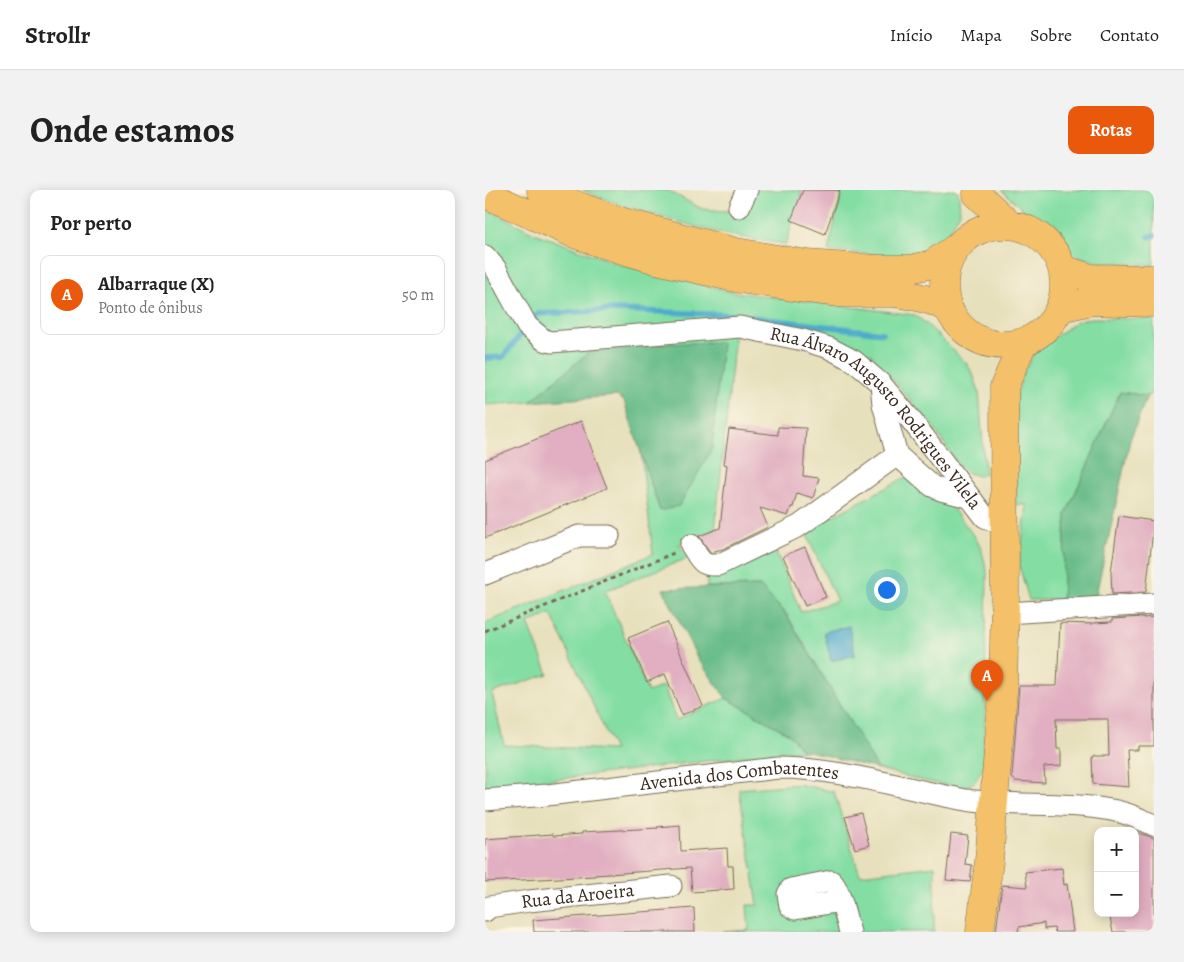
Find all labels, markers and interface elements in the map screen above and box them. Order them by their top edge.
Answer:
text: Strollr [25,19,90,51]
text: Início [890,23,933,47]
text: Mapa [961,23,1002,47]
text: Sobre [1030,23,1072,47]
text: Contato [1100,23,1159,47]
text: Onde estamos [30,106,235,154]
button: Rotas [1068,106,1154,154]
text: Por perto [50,209,132,237]
text: Albarraque (X) [98,271,215,297]
text: A [62,284,72,306]
text: 50 m [402,284,434,306]
text: Ponto de ônibus [98,297,203,319]
street label: Rua Álvaro Augusto Rodrigues Vilela [768,321,988,515]
your location [874,577,900,603]
pin: A [971,660,1003,701]
street label: Avenida dos Combatentes [638,755,841,797]
map controls [1094,827,1139,917]
button: + [1094,827,1139,872]
button: − [1094,872,1139,917]
street label: Rua da Aroeira [519,877,636,915]

